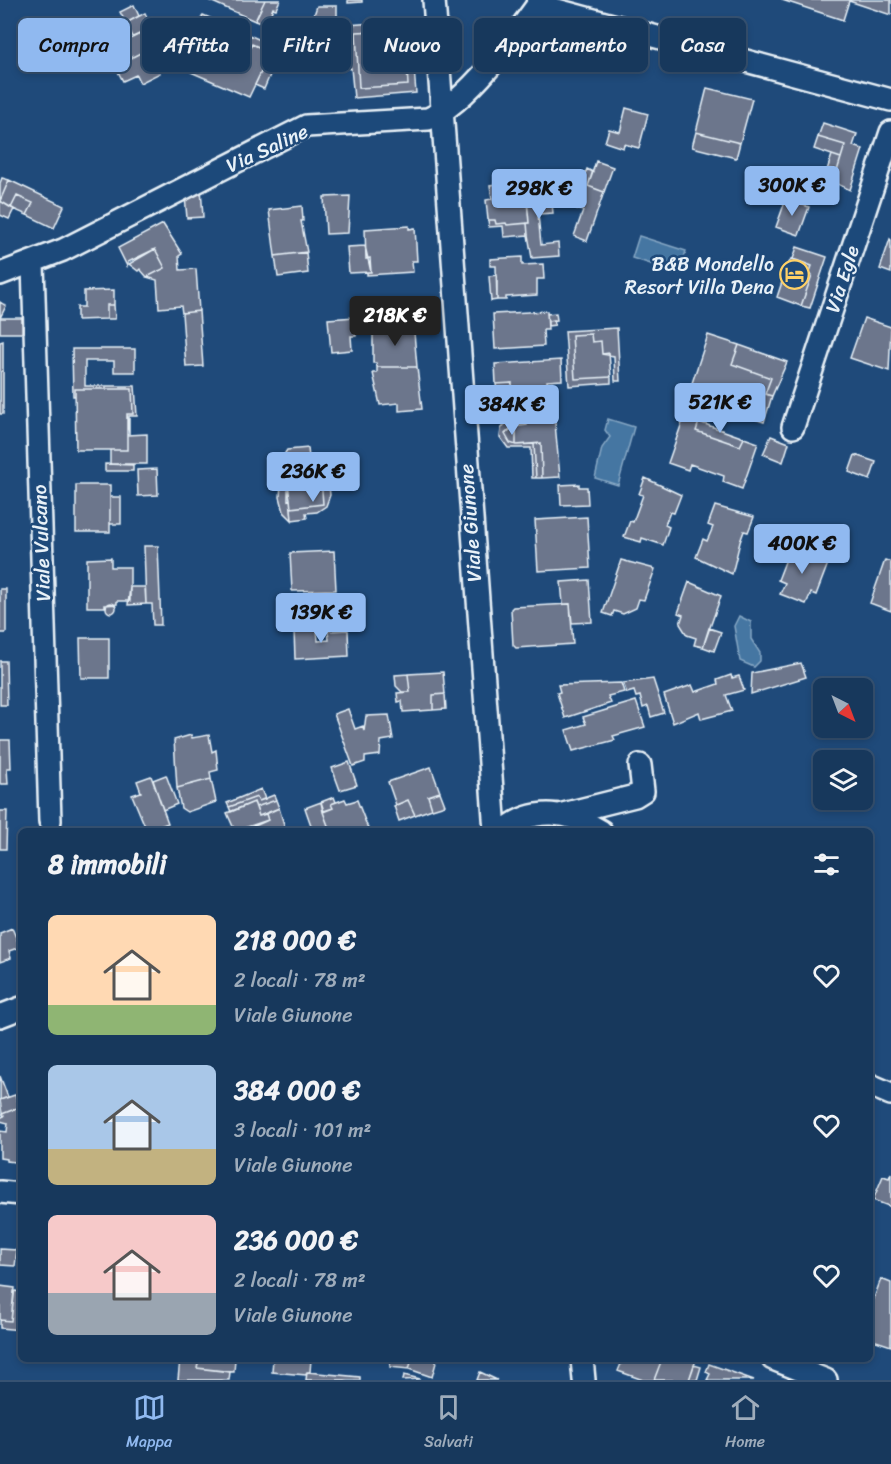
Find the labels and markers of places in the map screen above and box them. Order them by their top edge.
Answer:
pin: 300K € [743,166,841,217]
pin: 298K € [490,169,588,220]
place label: B&B Mondello Resort Villa Dena [625,247,774,305]
hotel icon: B&B Mondello Resort Villa Dena [779,259,811,291]
pin: 218K € [346,296,444,347]
pin: 521K € [671,383,769,434]
pin: 384K € [463,385,561,436]
pin: 236K € [264,452,362,503]
pin: 400K € [753,524,851,575]
pin: 139K € [272,593,370,644]

